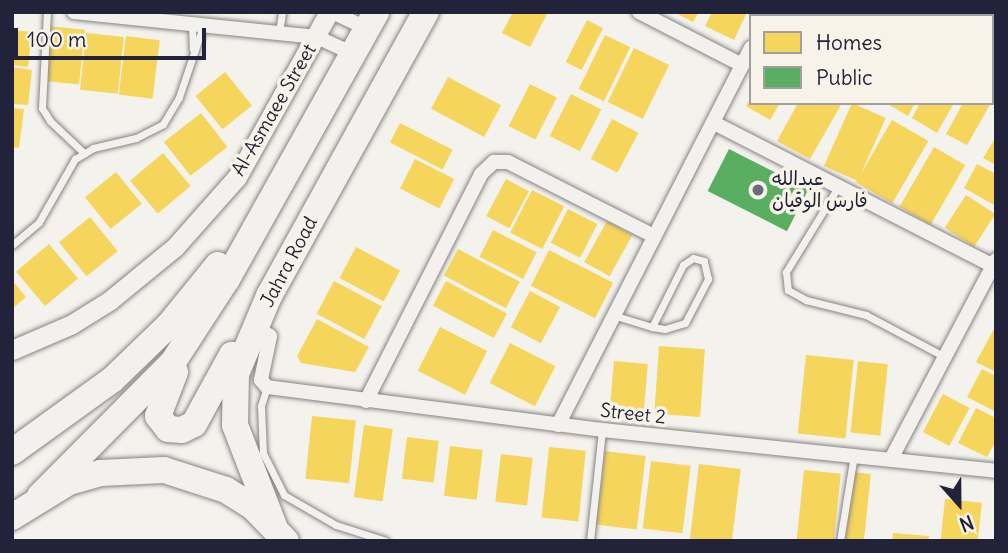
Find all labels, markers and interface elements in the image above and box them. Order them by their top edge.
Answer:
scale bar [18,14,210,58]
legend [749,14,994,105]
text: 100 m [27,26,86,53]
text: Homes [816,29,882,56]
street label: Al-Asmaee Street [227,40,321,180]
text: Public [816,64,873,91]
place label: عبدالله فارس الوقيان [772,168,868,212]
marker: عبدالله فارس الوقيان [750,182,766,198]
street label: Jahra Road [256,213,322,311]
street label: Street 2 [599,399,667,429]
north arrow [924,469,994,539]
text: N [956,510,977,537]

